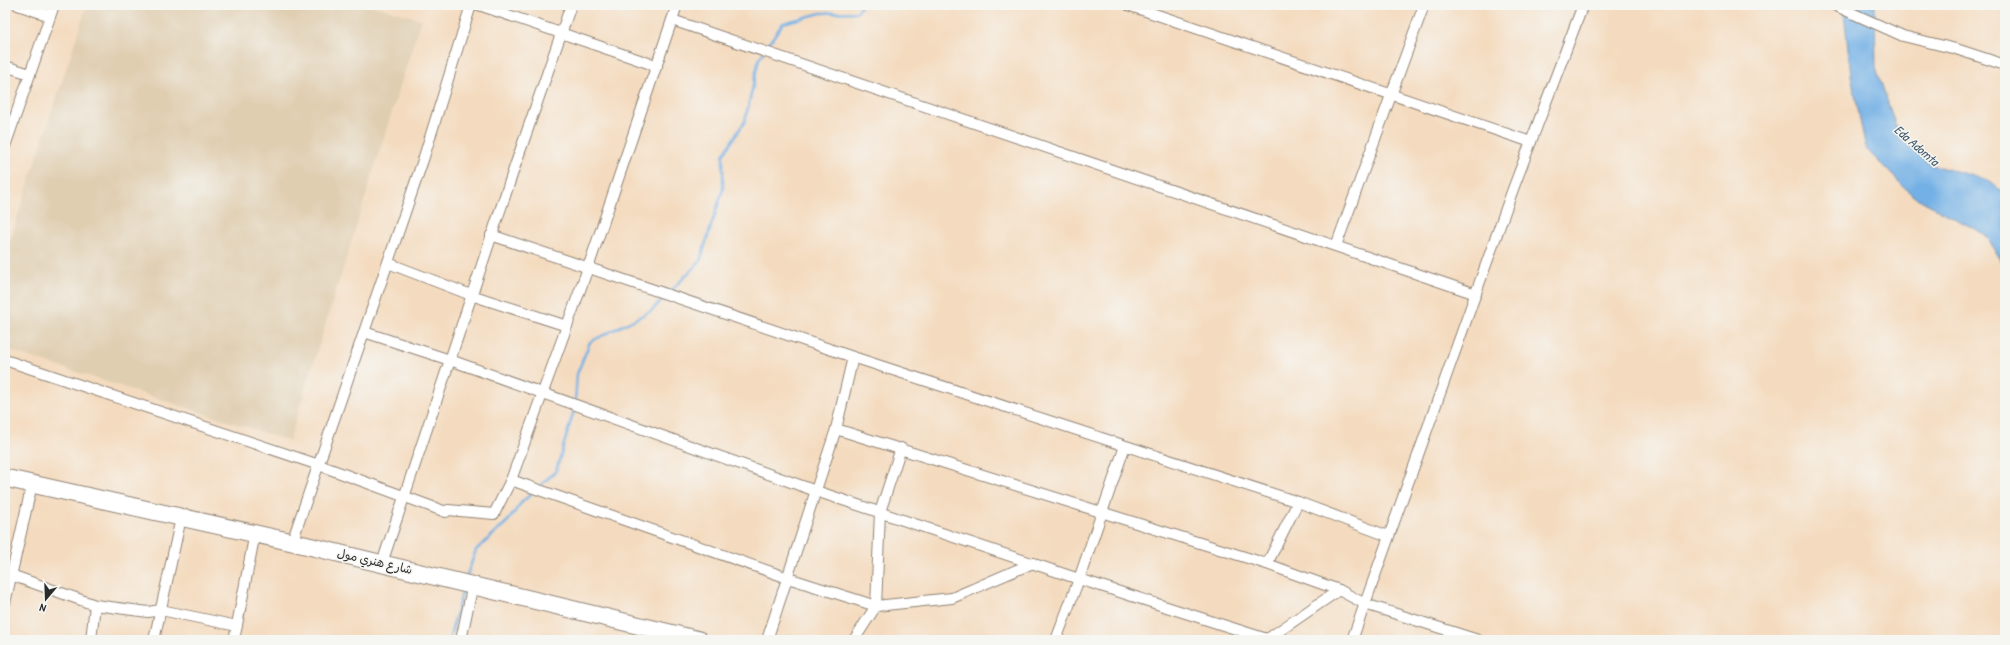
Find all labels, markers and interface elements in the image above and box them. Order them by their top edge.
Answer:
water label: Eda Adomta [1891,121,1945,171]
street label: شارع هنري مول [335,544,414,579]
north arrow [26,579,66,619]
text: N [38,601,48,616]

